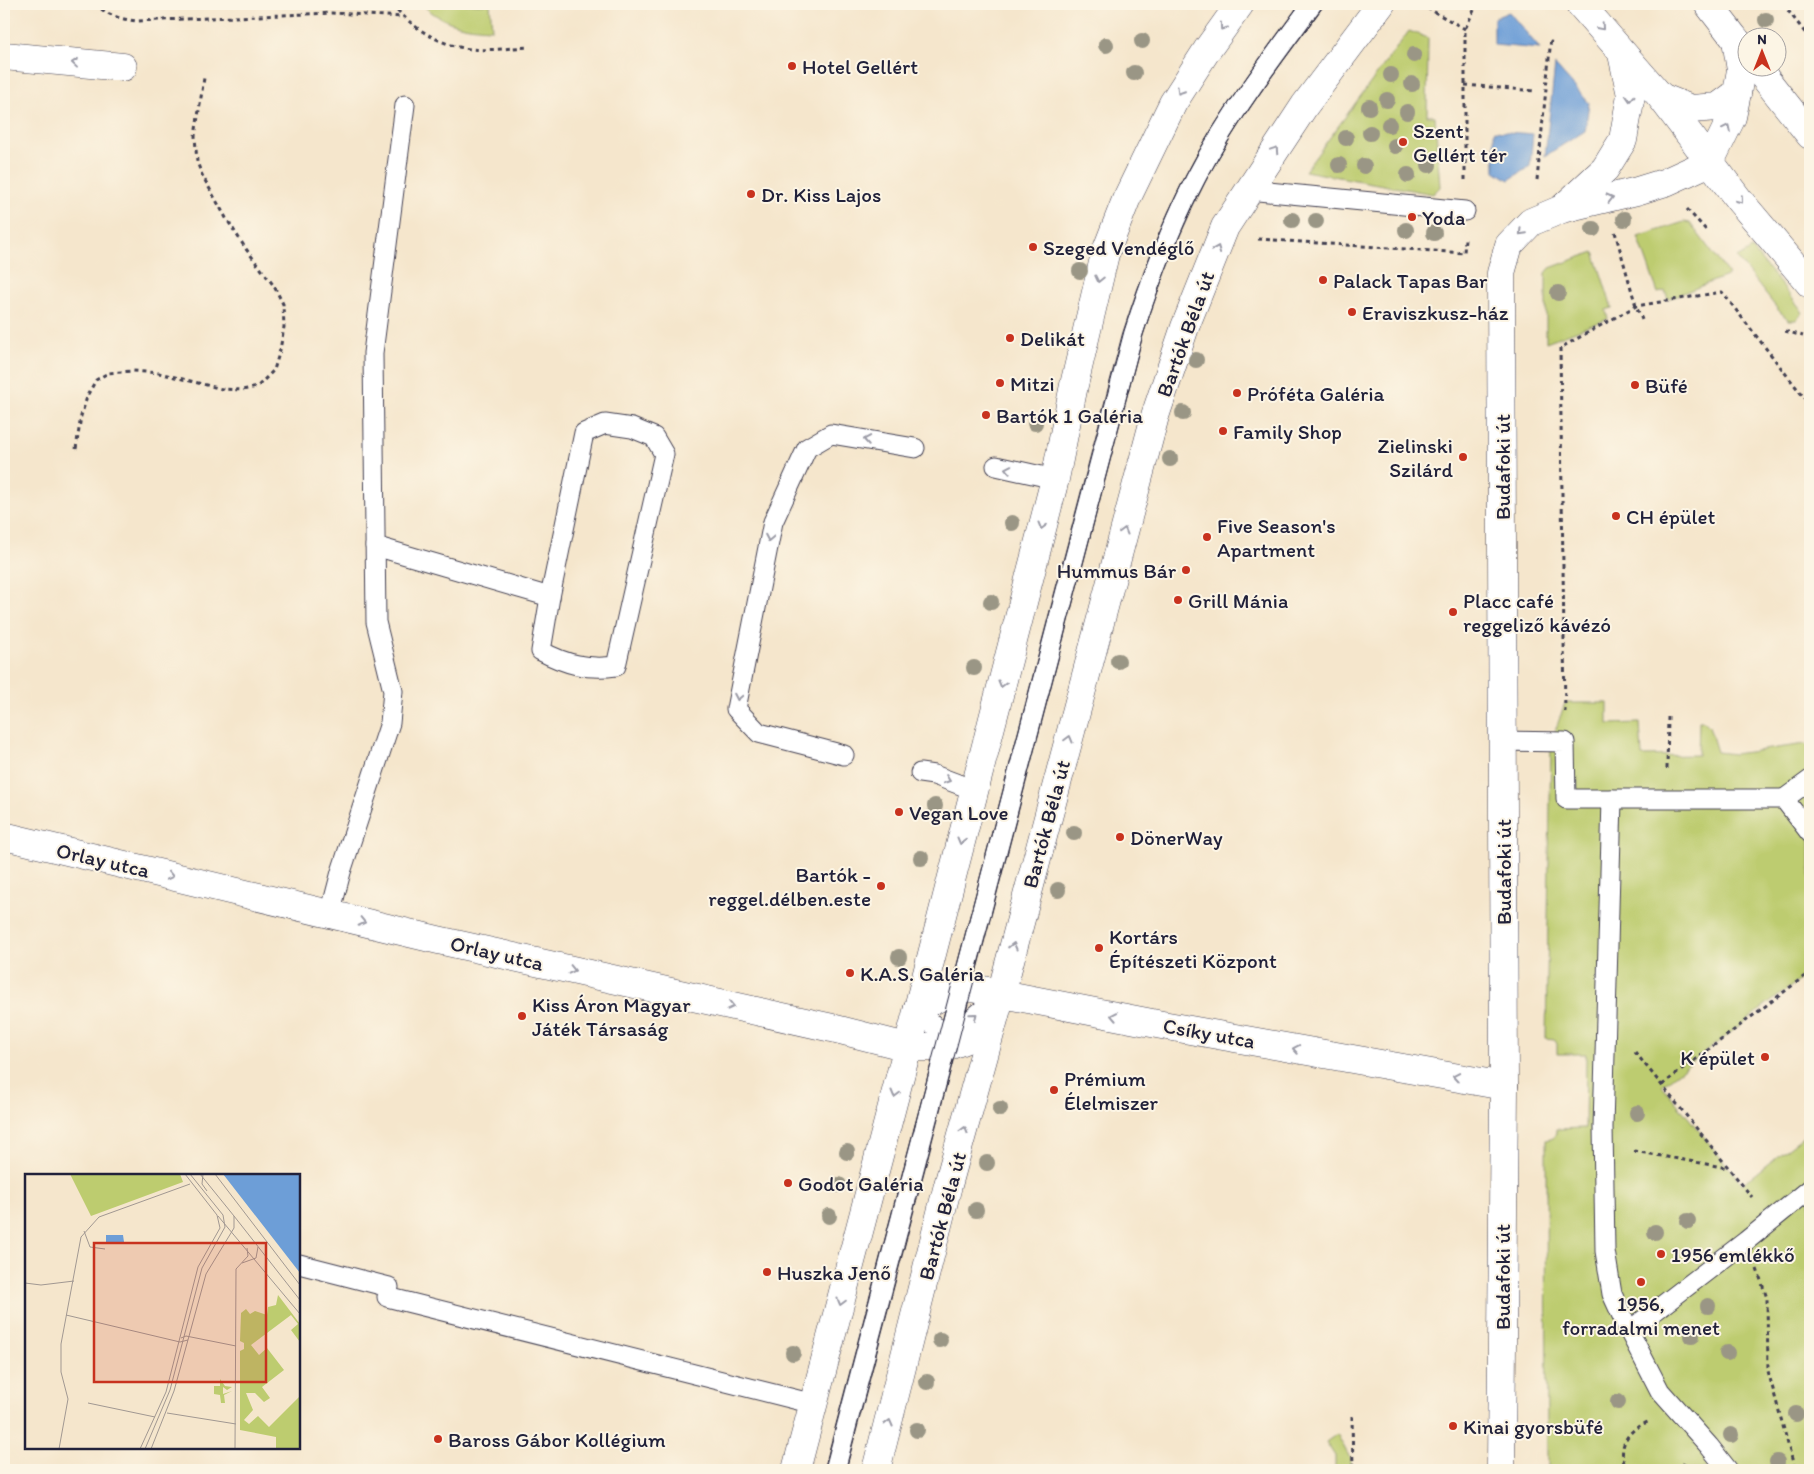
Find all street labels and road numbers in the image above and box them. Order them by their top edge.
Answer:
street label: Bartók Béla út [1151,268,1219,400]
street label: Budafoki út [1490,414,1515,520]
street label: Bartók Béla út [1017,757,1075,891]
street label: Budafoki út [1491,819,1516,925]
street label: Orlay utca [54,837,152,883]
street label: Orlay utca [448,930,546,976]
street label: Csíky utca [1161,1013,1257,1053]
street label: Bartók Béla út [913,1149,971,1283]
street label: Budafoki út [1490,1224,1515,1330]

